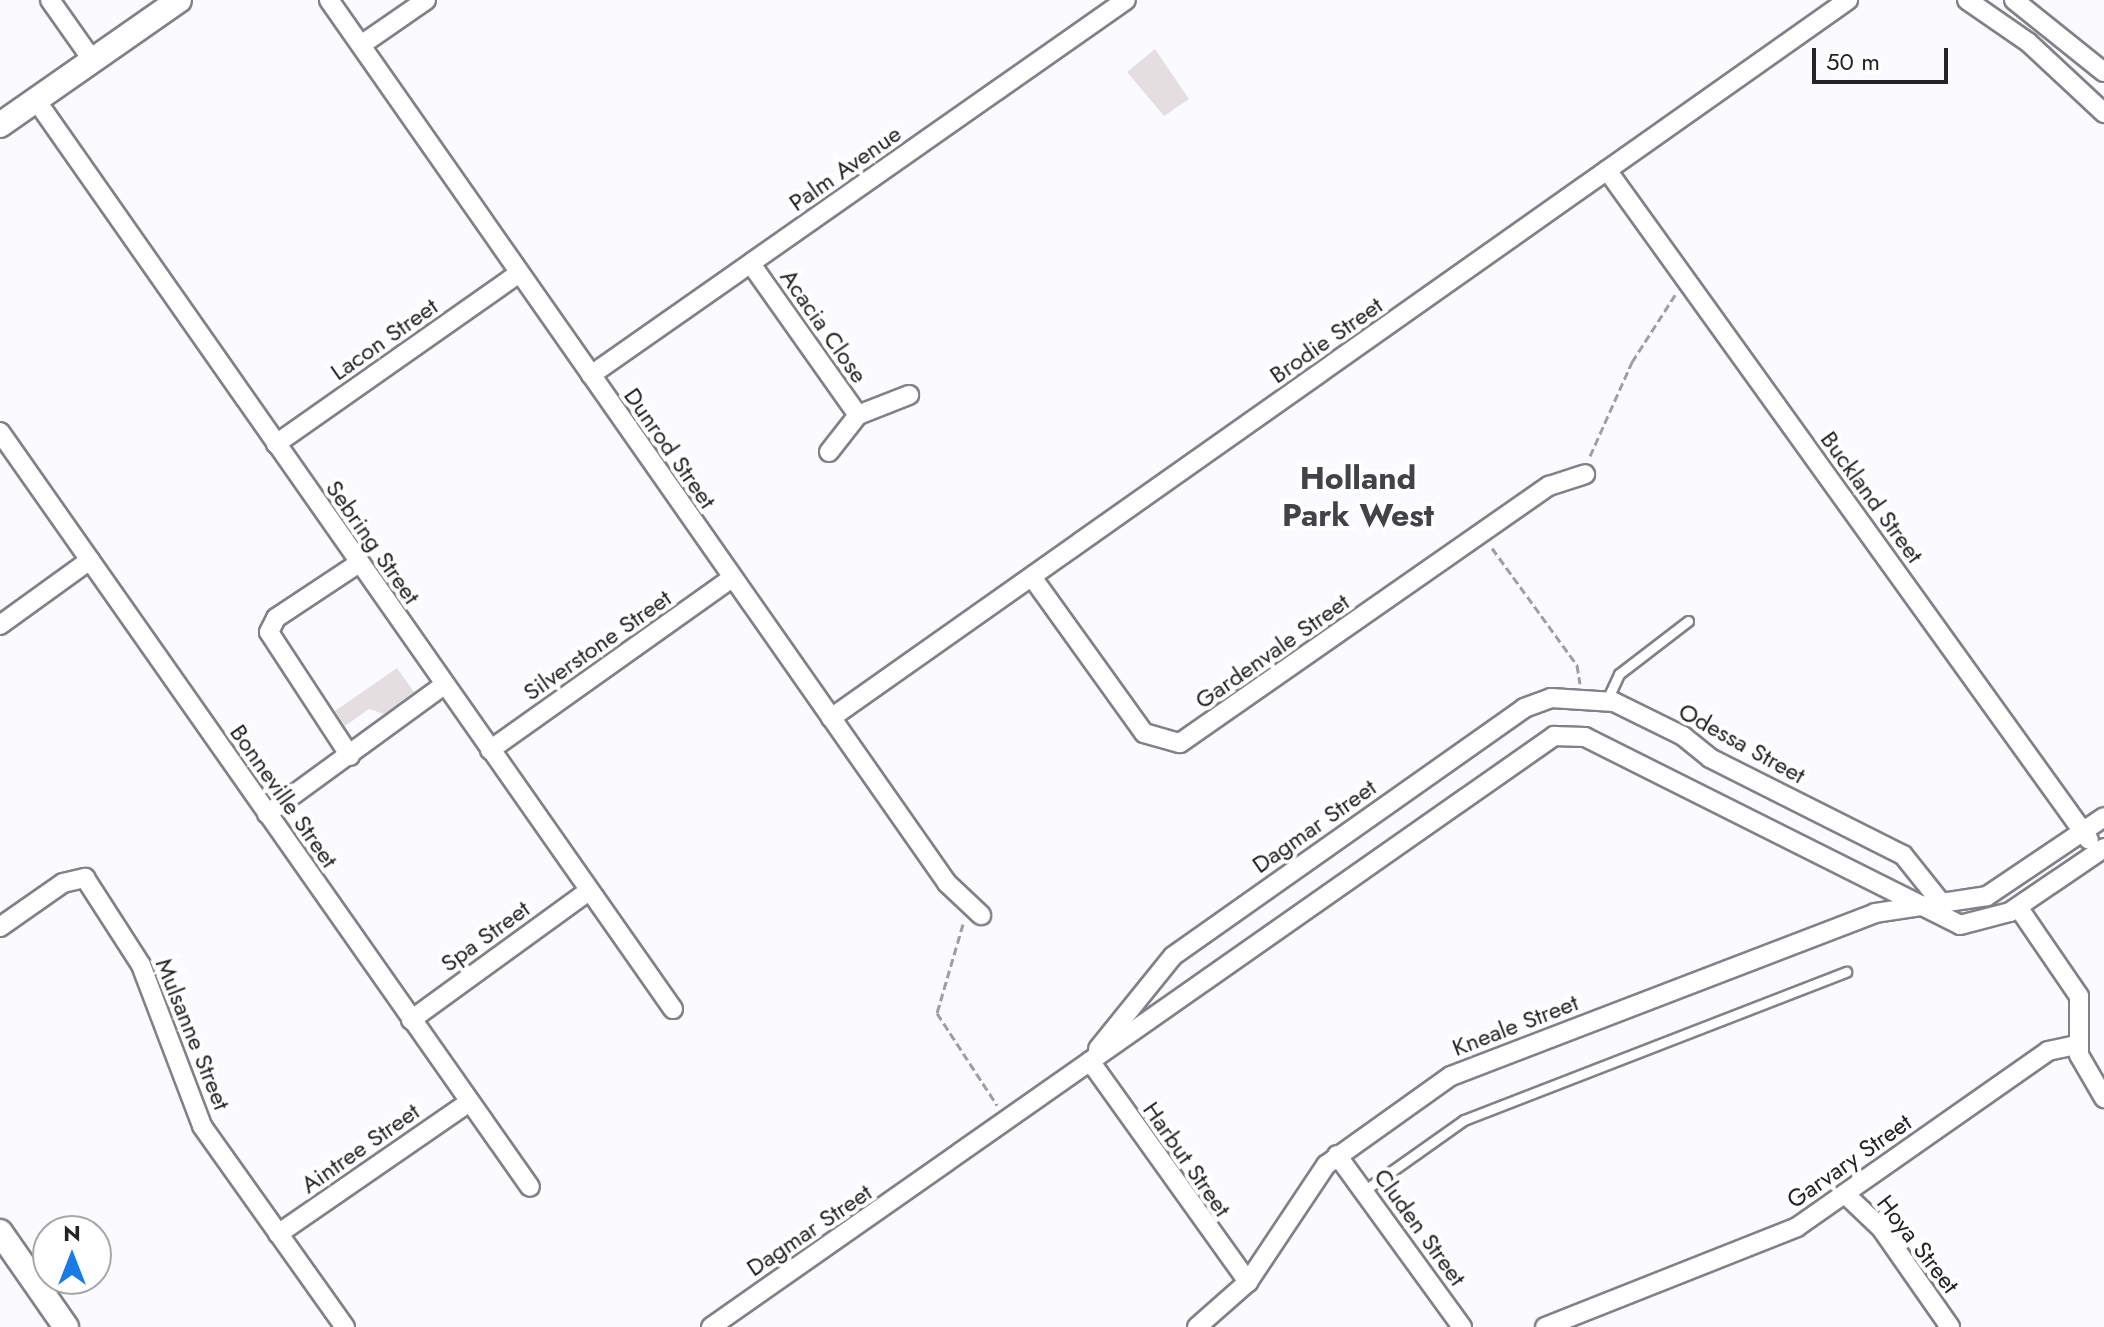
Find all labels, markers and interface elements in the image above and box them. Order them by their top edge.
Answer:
scale bar [1816,32,1952,82]
text: 50 m [1826,44,1880,79]
street label: Palm Avenue [783,119,907,217]
street label: Acacia Close [774,264,874,388]
street label: Brodie Street [1264,291,1388,389]
street label: Lacon Street [325,292,443,386]
street label: Dunrod Street [618,382,722,514]
street label: Buckland Street [1815,426,1929,568]
district label: Holland Park West [1282,460,1434,535]
street label: Sebring Street [320,475,426,609]
street label: Silverstone Street [518,583,676,707]
street label: Gardenvale Street [1189,587,1355,715]
street label: Odessa Street [1674,696,1810,790]
street label: Bonneville Street [224,719,344,873]
street label: Dagmar Street [1247,773,1381,879]
street label: Spa Street [435,894,535,978]
street label: Mulsanne Street [150,954,236,1114]
street label: Kneale Street [1448,988,1582,1062]
street label: Harbut Street [1137,1096,1237,1222]
street label: Aintree Street [295,1097,425,1199]
street label: Garvary Street [1781,1108,1917,1214]
street label: Cluden Street [1368,1163,1472,1291]
street label: Dagmar Street [741,1178,877,1282]
street label: Hoya Street [1871,1189,1965,1299]
north arrow [32,1215,112,1295]
text: N [63,1217,81,1249]

